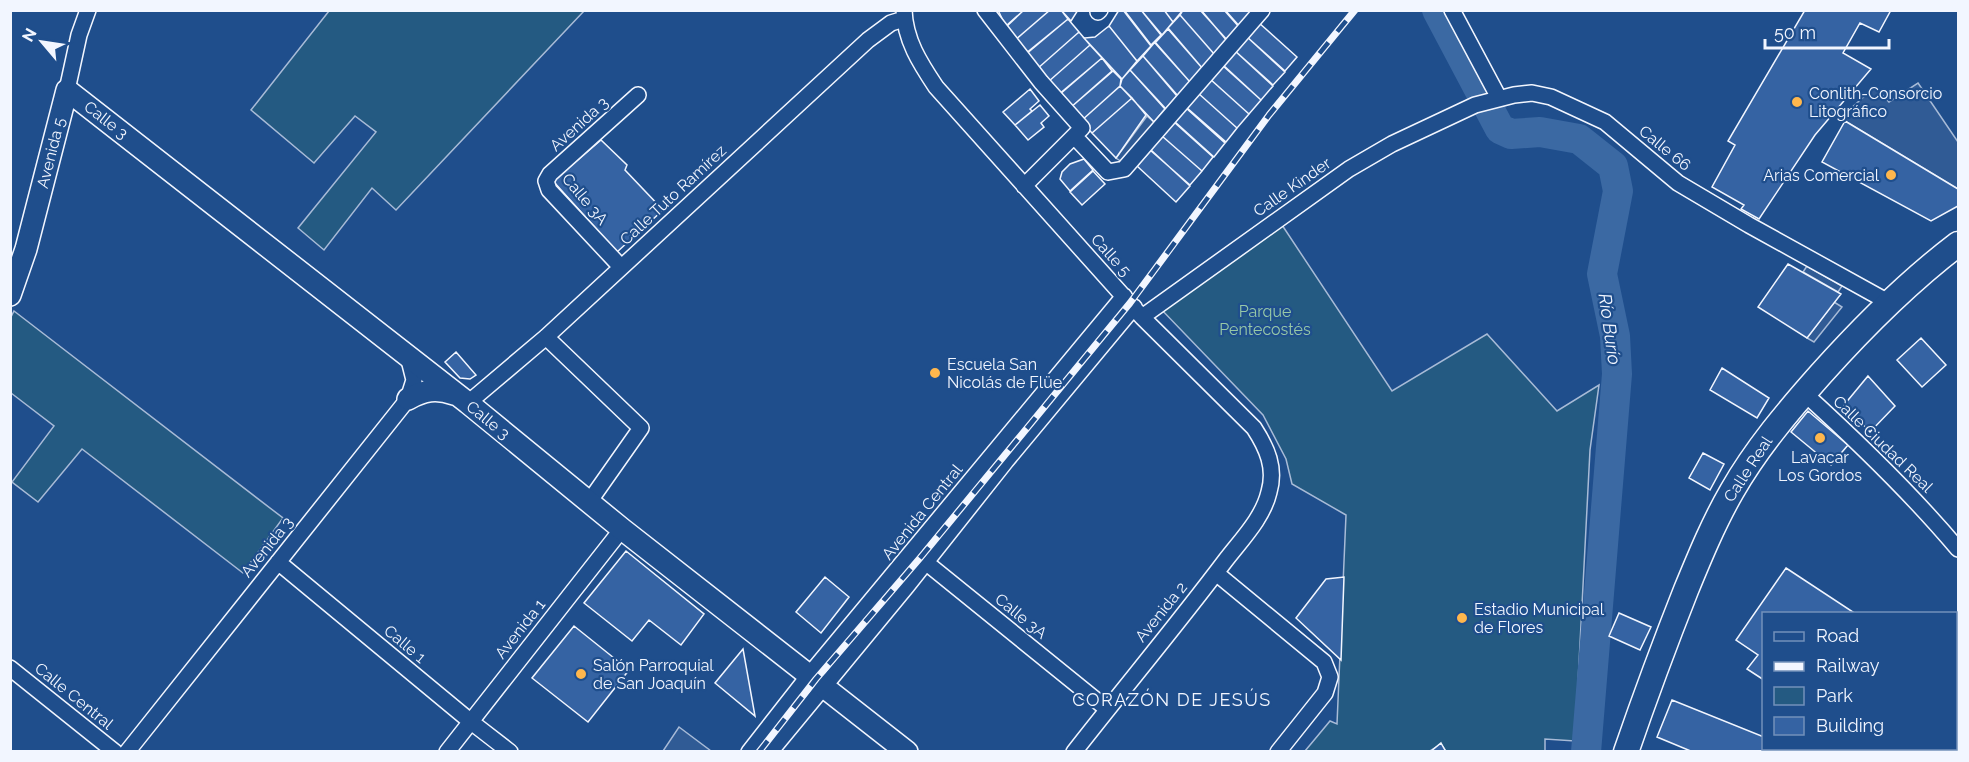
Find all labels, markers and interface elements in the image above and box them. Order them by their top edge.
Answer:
north arrow [12,12,72,72]
scale bar [1765,12,1890,50]
text: 50 m [1774,22,1816,43]
text: N [18,25,41,45]
place label: Conlith-Consorcio Litográfico [1809,84,1942,121]
street label: Avenida 3 [546,93,612,155]
marker: Conlith-Consorcio Litográfico [1790,95,1804,109]
street label: Calle 3 [80,97,132,143]
street label: Avenida 5 [33,115,69,190]
street label: Calle 66 [1635,121,1695,175]
street label: Calle Tuto Ramírez [616,141,730,249]
street label: Calle Kinder [1250,153,1335,221]
place label: Arias Comercial [1763,166,1880,185]
marker: Arias Comercial [1884,168,1898,182]
street label: Calle 3A [558,169,612,229]
street label: Calle 5 [1087,230,1135,280]
water label: Río Burío [1595,292,1625,366]
park label: Parque Pentecostés [1219,302,1311,339]
place label: Escuela San Nicolás de Flüe [947,355,1062,392]
marker: Escuela San Nicolás de Flüe [928,366,942,380]
street label: Calle Ciudad Real [1829,392,1937,497]
street label: Calle 3 [462,397,514,443]
marker: Lavacar Los Gordos [1813,431,1827,445]
street label: Calle Real [1720,432,1777,505]
place label: Lavacar Los Gordos [1778,448,1862,485]
street label: Avenida Central [878,460,967,563]
street label: Avenida 3 [237,513,297,581]
street label: Avenida 2 [1131,578,1191,646]
street label: Calle 3A [991,589,1051,643]
street label: Avenida 1 [491,595,549,663]
place label: Estadio Municipal de Flores [1474,600,1605,637]
marker: Estadio Municipal de Flores [1455,611,1469,625]
legend [1762,612,1957,750]
street label: Calle 1 [380,621,430,667]
text: Road [1816,625,1859,646]
text: Railway [1816,655,1880,676]
place label: Salón Parroquial de San Joaquín [593,656,714,693]
street label: Calle Central [31,659,118,734]
marker: Salón Parroquial de San Joaquín [574,667,588,681]
text: Park [1816,685,1853,706]
district label: CORAZÓN DE JESÚS [1072,688,1272,710]
text: Building [1816,715,1884,736]

